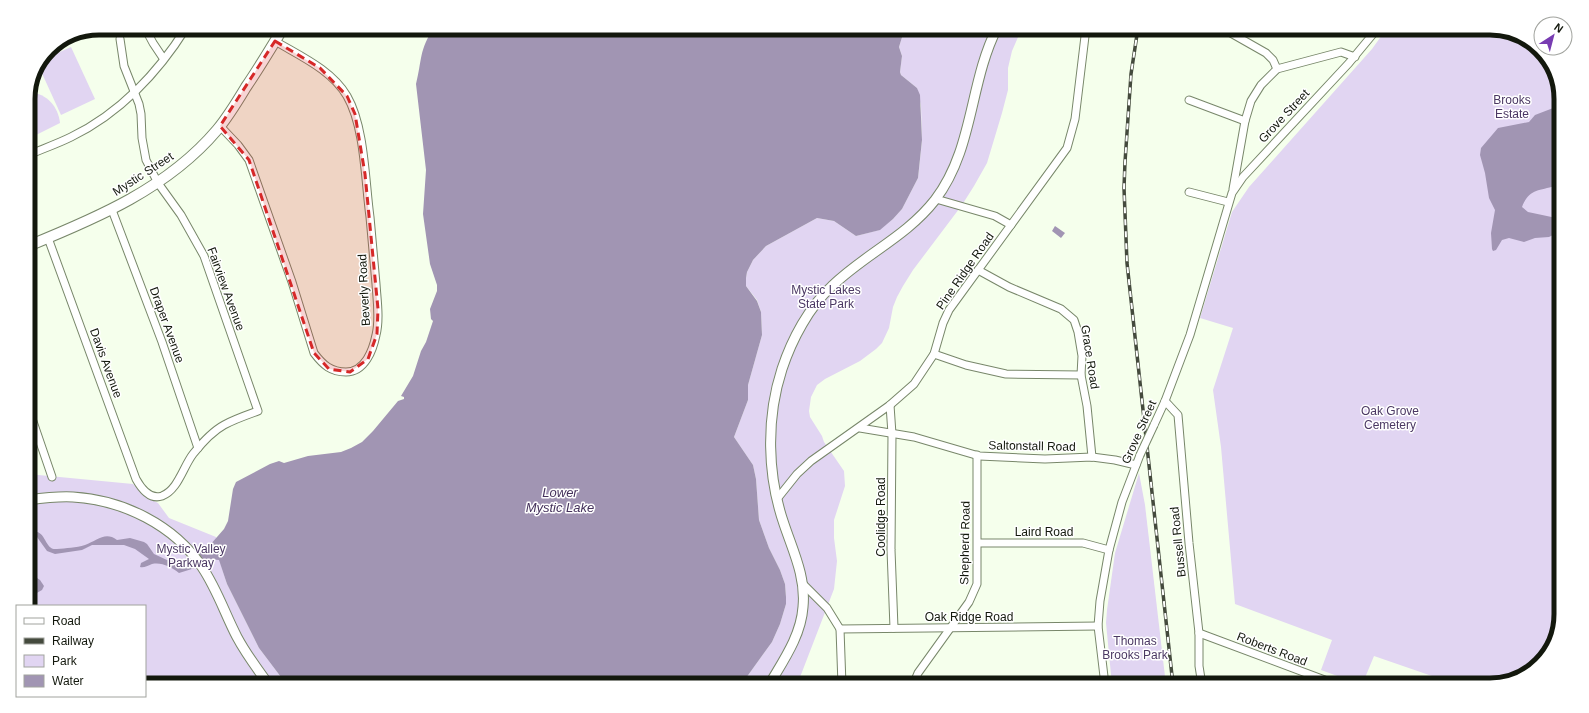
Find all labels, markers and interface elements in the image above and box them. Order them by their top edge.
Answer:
north arrow [1533,16,1573,56]
text: N [1552,21,1566,35]
street label: Grove Street [1256,86,1313,146]
park label: Brooks Estate [1493,93,1531,121]
street label: Mystic Street [110,149,176,199]
street label: Pine Ridge Road [933,230,997,312]
street label: Fairview Avenue [204,245,248,333]
street label: Beverly Road [355,254,373,326]
park label: Mystic Lakes State Park [791,283,861,311]
street label: Draper Avenue [147,285,187,365]
street label: Grace Road [1078,324,1102,390]
street label: Davis Avenue [87,326,125,400]
street label: Grove Street [1119,397,1159,466]
park label: Oak Grove Cemetery [1361,404,1419,432]
street label: Saltonstall Road [988,438,1076,454]
street label: Coolidge Road [874,477,888,557]
water label: Lower Mystic Lake [526,485,594,515]
street label: Shepherd Road [957,501,973,585]
street label: Bussell Road [1167,506,1189,578]
street label: Laird Road [1015,525,1073,539]
park label: Mystic Valley Parkway [156,542,226,570]
legend [16,605,146,697]
street label: Oak Ridge Road [925,610,1013,624]
text: Road [52,614,81,628]
street label: Roberts Road [1235,629,1309,669]
text: Railway [52,634,94,648]
park label: Thomas Brooks Park [1102,634,1169,662]
text: Park [52,654,78,668]
text: Water [52,674,84,688]

